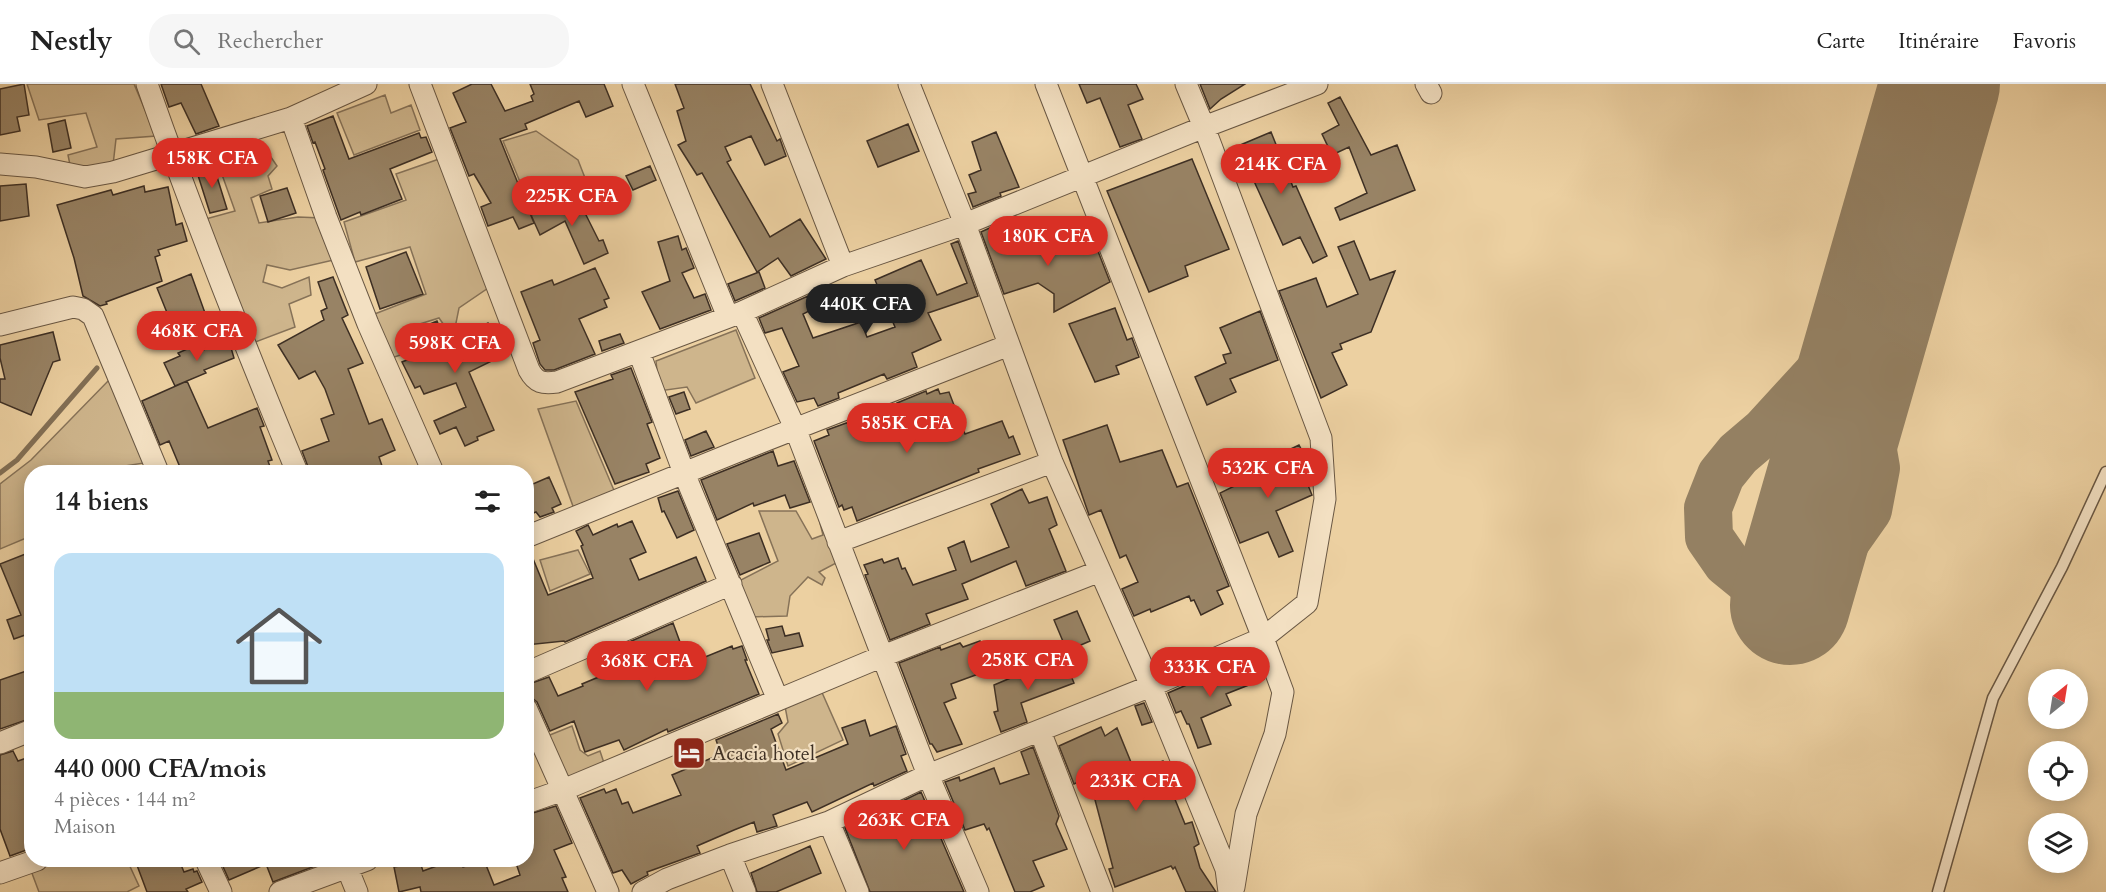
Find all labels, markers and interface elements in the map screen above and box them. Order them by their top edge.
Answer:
search box [149,14,569,68]
text: Nestly [30,22,113,60]
icon: search [170,25,203,58]
text: Rechercher [218,26,323,56]
text: Carte [1816,27,1865,56]
text: Itinéraire [1898,27,1979,56]
text: Favoris [2012,27,2076,56]
pin: 158K CFA [150,138,274,189]
text: 158K CFA [166,144,258,171]
pin: 214K CFA [1219,144,1343,195]
text: 214K CFA [1235,150,1327,177]
pin: 225K CFA [510,176,634,227]
text: 225K CFA [526,182,618,209]
pin: 180K CFA [986,216,1110,267]
text: 180K CFA [1002,222,1094,249]
pin: 440K CFA [804,284,928,335]
text: 440K CFA [820,290,912,317]
pin: 468K CFA [135,311,259,362]
text: 468K CFA [151,317,243,344]
pin: 598K CFA [393,323,517,374]
text: 598K CFA [409,329,501,356]
pin: 585K CFA [845,403,969,454]
text: 585K CFA [861,409,953,436]
pin: 532K CFA [1206,448,1330,499]
text: 532K CFA [1222,454,1314,481]
text: 14 biens [54,484,149,519]
icon: filters [471,485,504,518]
icon: home [225,592,333,700]
pin: 258K CFA [966,640,1090,691]
pin: 368K CFA [585,641,709,692]
text: 258K CFA [982,646,1074,673]
text: 368K CFA [601,647,693,674]
pin: 333K CFA [1148,647,1272,698]
text: 333K CFA [1164,653,1256,680]
north arrow [2028,669,2088,729]
map controls [2028,669,2088,873]
hotel icon: Acacia hotel [671,735,707,771]
place label: Acacia hotel [712,740,815,767]
button: locate [2028,741,2088,801]
text: 440 000 CFA/mois [54,751,266,786]
pin: 233K CFA [1074,761,1198,812]
text: 233K CFA [1090,767,1182,794]
text: 4 pièces · 144 m² [54,786,195,813]
pin: 263K CFA [842,800,966,851]
text: 263K CFA [858,806,950,833]
text: Maison [54,813,116,840]
button: layers [2028,813,2088,873]

